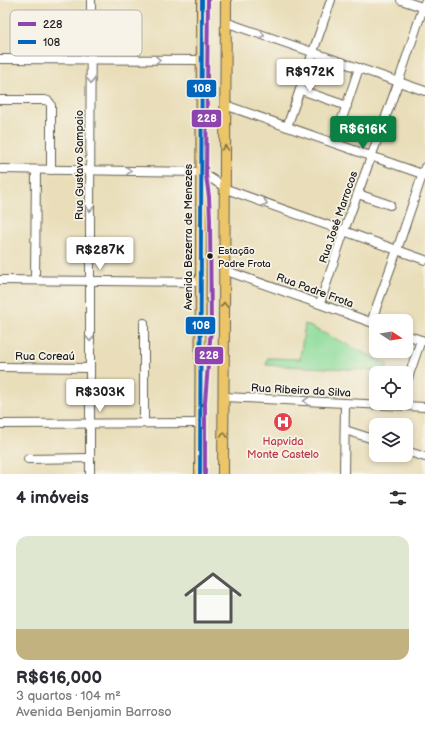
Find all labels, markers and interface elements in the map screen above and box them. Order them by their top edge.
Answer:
legend [10,10,142,56]
text: 228 [43,18,62,31]
one-way arrow [259,30,266,38]
text: 108 [43,36,60,49]
one-way arrow [155,56,161,64]
pin: R$972K [277,59,343,93]
text: R$972K [286,64,334,80]
one-way arrow [87,78,95,84]
line badge: 108 [186,79,217,98]
text: 108 [193,82,211,95]
line badge: 228 [191,109,222,128]
street label: Rua Gustavo Sampaio [73,110,86,220]
text: 228 [197,112,217,125]
pin: R$616K [330,116,396,150]
text: R$616K [339,121,387,137]
one-way arrow [221,145,229,151]
street label: Avenida Bezerra de Menezes [182,163,195,310]
one-way arrow [126,167,132,175]
street label: Rua José Marrocos [317,169,361,265]
one-way arrow [262,199,269,207]
one-way arrow [86,206,94,212]
pin: R$287K [67,237,133,271]
text: R$287K [75,242,125,258]
place label: Estação Padre Frota [218,245,271,270]
marker: Estação Padre Frota [205,251,215,261]
street label: Rua Padre Frota [275,270,355,310]
one-way arrow [220,302,228,308]
north arrow [369,314,413,358]
map controls [369,314,413,462]
line badge: 108 [185,316,216,335]
text: 108 [192,319,210,332]
one-way arrow [86,336,94,342]
line badge: 228 [194,346,224,365]
text: 228 [199,349,219,362]
street label: Rua Coreaú [15,350,75,363]
button: locate [369,366,413,410]
pin: R$303K [67,379,133,413]
street label: Rua Ribeiro da Silva [251,381,351,400]
text: R$303K [75,384,125,400]
one-way arrow [303,397,309,405]
hospital icon: Hapvida Monte Castelo [272,411,294,433]
button: layers [369,418,413,462]
one-way arrow [220,432,228,438]
place label: Hapvida Monte Castelo [247,435,319,461]
icon: filters [387,487,409,509]
text: 4 imóveis [16,488,89,508]
icon: home [177,562,249,634]
text: R$616,000 [16,668,102,688]
text: 3 quartos · 104 m² [16,688,121,704]
text: Avenida Benjamin Barroso [16,704,172,720]

